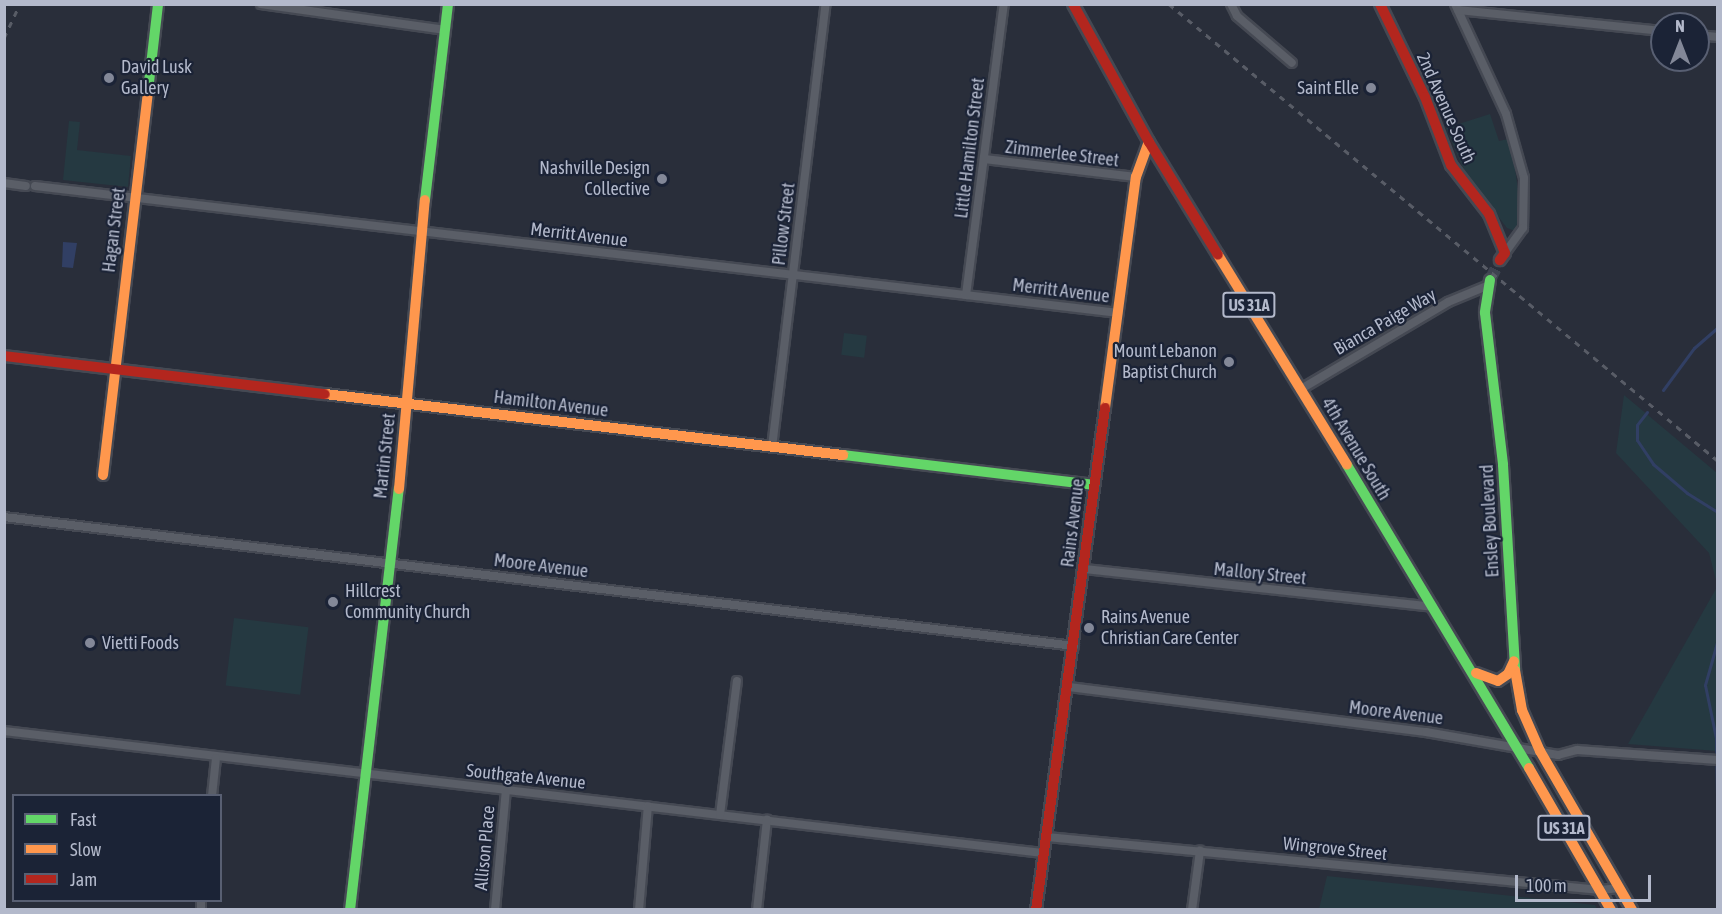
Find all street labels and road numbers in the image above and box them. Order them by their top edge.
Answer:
street label: 2nd Avenue South [1412,49,1480,167]
street label: Little Hamilton Street [951,76,989,220]
street label: Zimmerlee Street [1004,136,1120,172]
street label: Pillow Street [768,182,800,266]
street label: Hagan Street [98,186,130,274]
street label: Merritt Avenue [529,218,629,252]
street label: Merritt Avenue [1011,274,1111,308]
street label: Bianca Paige Way [1330,284,1440,360]
road number: US 31A [1222,292,1276,318]
street label: Hamilton Avenue [493,386,609,422]
street label: 4th Avenue South [1317,394,1395,504]
street label: Martin Street [370,412,400,500]
street label: Ensley Boulevard [1476,464,1504,578]
street label: Rains Avenue [1057,478,1089,568]
street label: Moore Avenue [493,550,589,582]
street label: Mallory Street [1213,558,1307,590]
street label: Moore Avenue [1348,697,1444,729]
street label: Southgate Avenue [465,760,587,794]
street label: Allison Place [471,805,499,891]
road number: US 31A [1537,815,1591,841]
street label: Wingrove Street [1282,833,1388,865]

